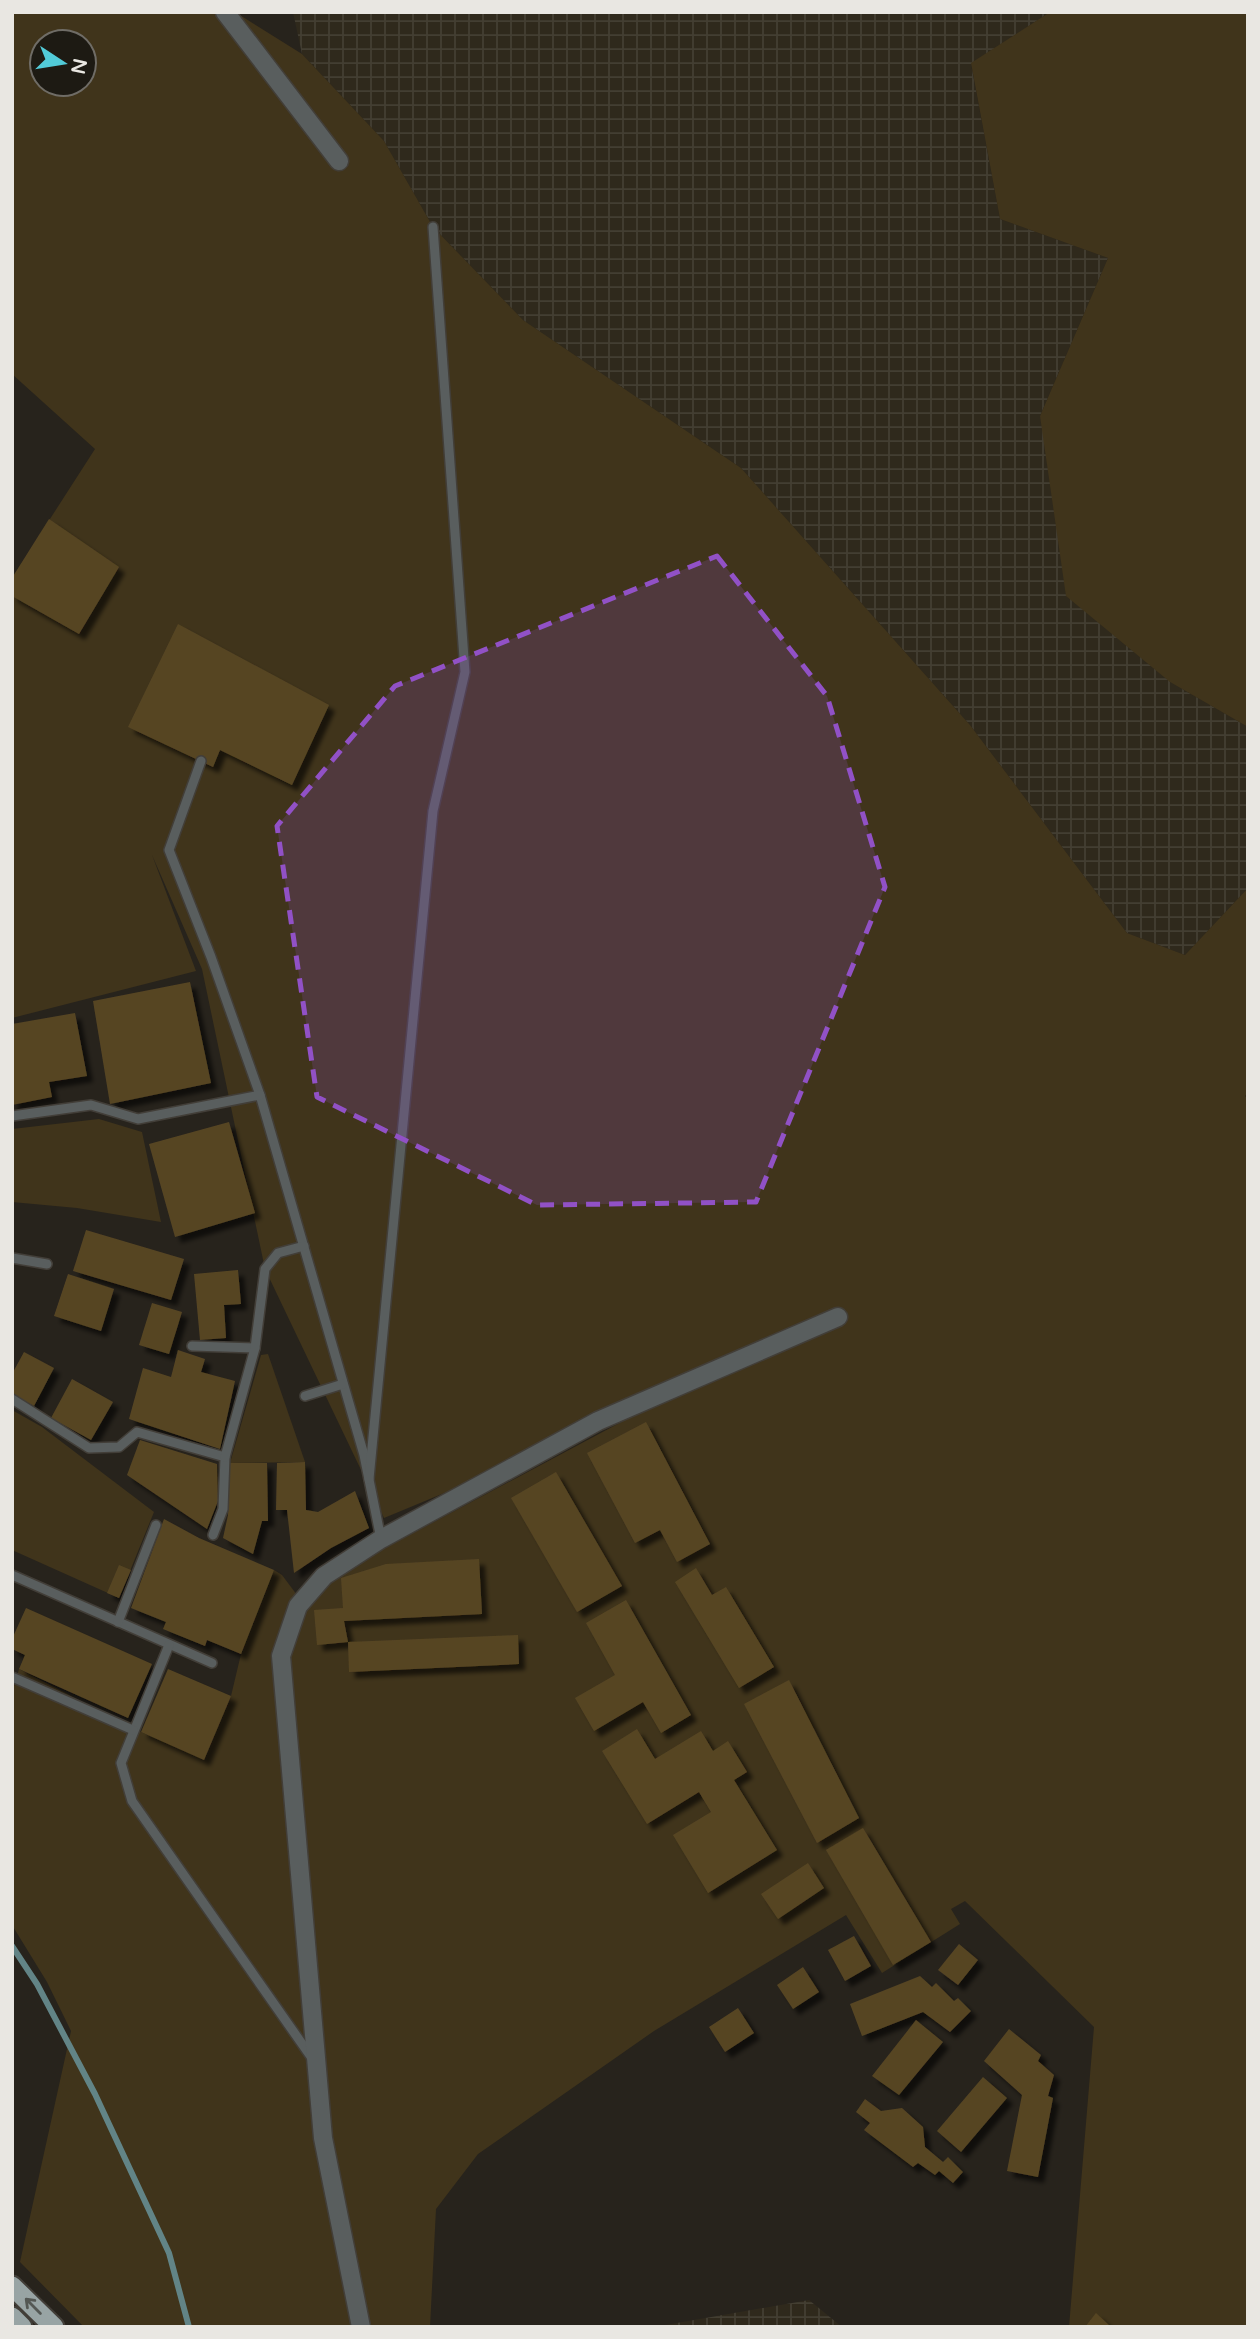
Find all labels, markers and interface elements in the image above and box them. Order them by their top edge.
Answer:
north arrow [28,28,98,98]
text: N [66,57,91,76]
one-way arrow [25,2298,42,2315]

